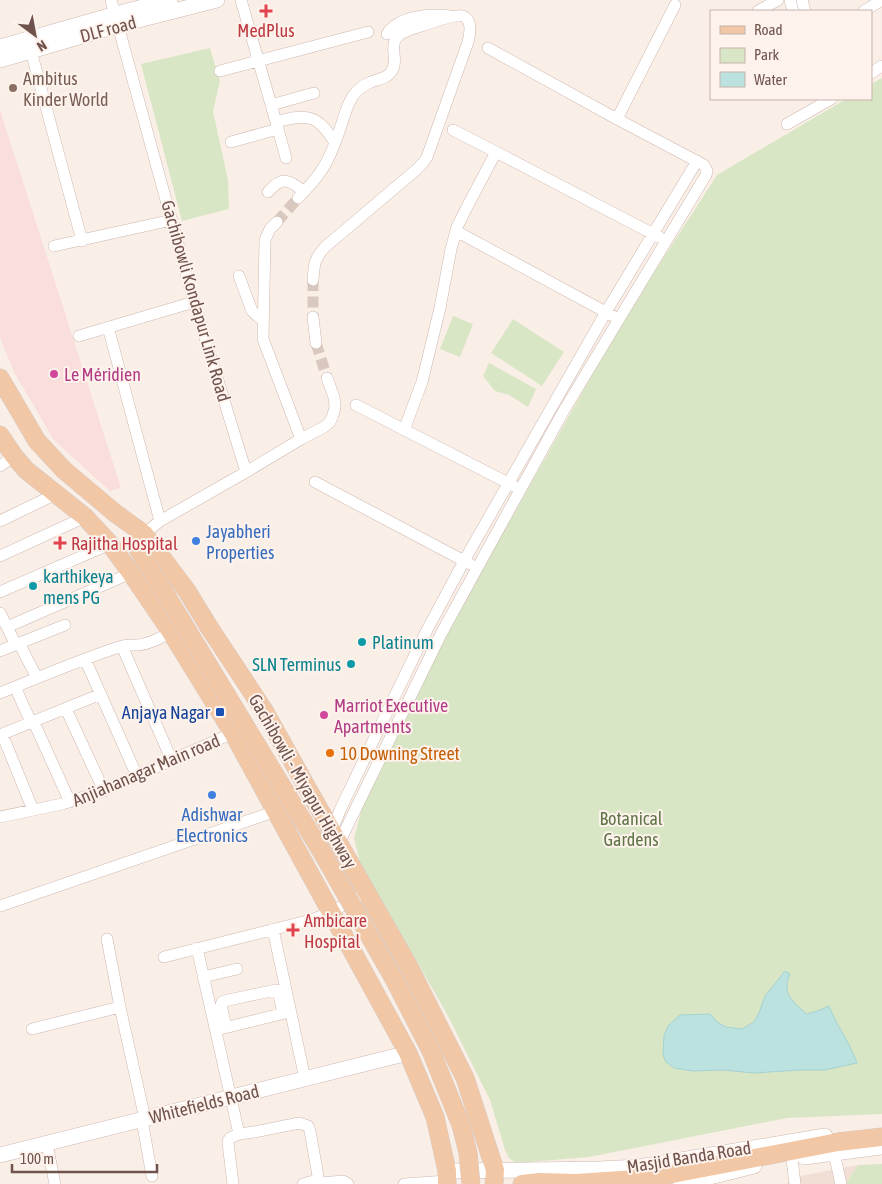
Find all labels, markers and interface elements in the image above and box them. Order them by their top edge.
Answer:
marker: MedPlus [260,5,272,17]
north arrow [10,10,60,60]
legend [710,10,872,100]
street label: DLF road [78,11,138,47]
place label: MedPlus [237,20,295,41]
text: Road [754,21,783,38]
text: N [34,37,50,55]
text: Park [754,46,779,63]
place label: Ambitus Kinder World [23,68,109,110]
text: Water [754,71,787,88]
marker: Ambitus Kinder World [7,82,19,94]
street label: Gachibowli Kondapur Link Road [157,198,235,404]
place label: Le Méridien [64,364,141,385]
marker: Le Méridien [48,368,60,380]
place label: Jayabheri Properties [206,521,274,563]
place label: Rajitha Hospital [71,533,178,554]
marker: Jayabheri Properties [190,535,202,547]
marker: Rajitha Hospital [53,536,67,550]
place label: karthikeya mens PG [43,566,114,608]
marker: karthikeya mens PG [27,580,39,592]
place label: Platinum [372,632,434,653]
marker: Platinum [356,636,368,648]
place label: SLN Terminus [252,654,341,675]
marker: SLN Terminus [345,658,357,670]
street label: Gachibowli - Miyapur Highway [245,690,361,872]
place label: Marriot Executive Apartments [334,695,448,737]
place label: Anjaya Nagar [122,702,211,723]
marker: Anjaya Nagar [214,706,226,718]
marker: Marriot Executive Apartments [318,709,330,721]
street label: Anjiahanagar Main road [69,729,223,811]
place label: 10 Downing Street [340,743,460,764]
marker: 10 Downing Street [324,747,336,759]
marker: Adishwar Electronics [206,789,218,801]
place label: Adishwar Electronics [176,804,248,846]
park label: Botanical Gardens [599,808,663,850]
place label: Ambicare Hospital [304,910,367,952]
marker: Ambicare Hospital [286,923,300,937]
street label: Whitefields Road [147,1080,261,1128]
street label: Masjid Banda Road [625,1137,753,1177]
scale bar [12,1142,158,1174]
text: 100 m [20,1150,54,1167]

